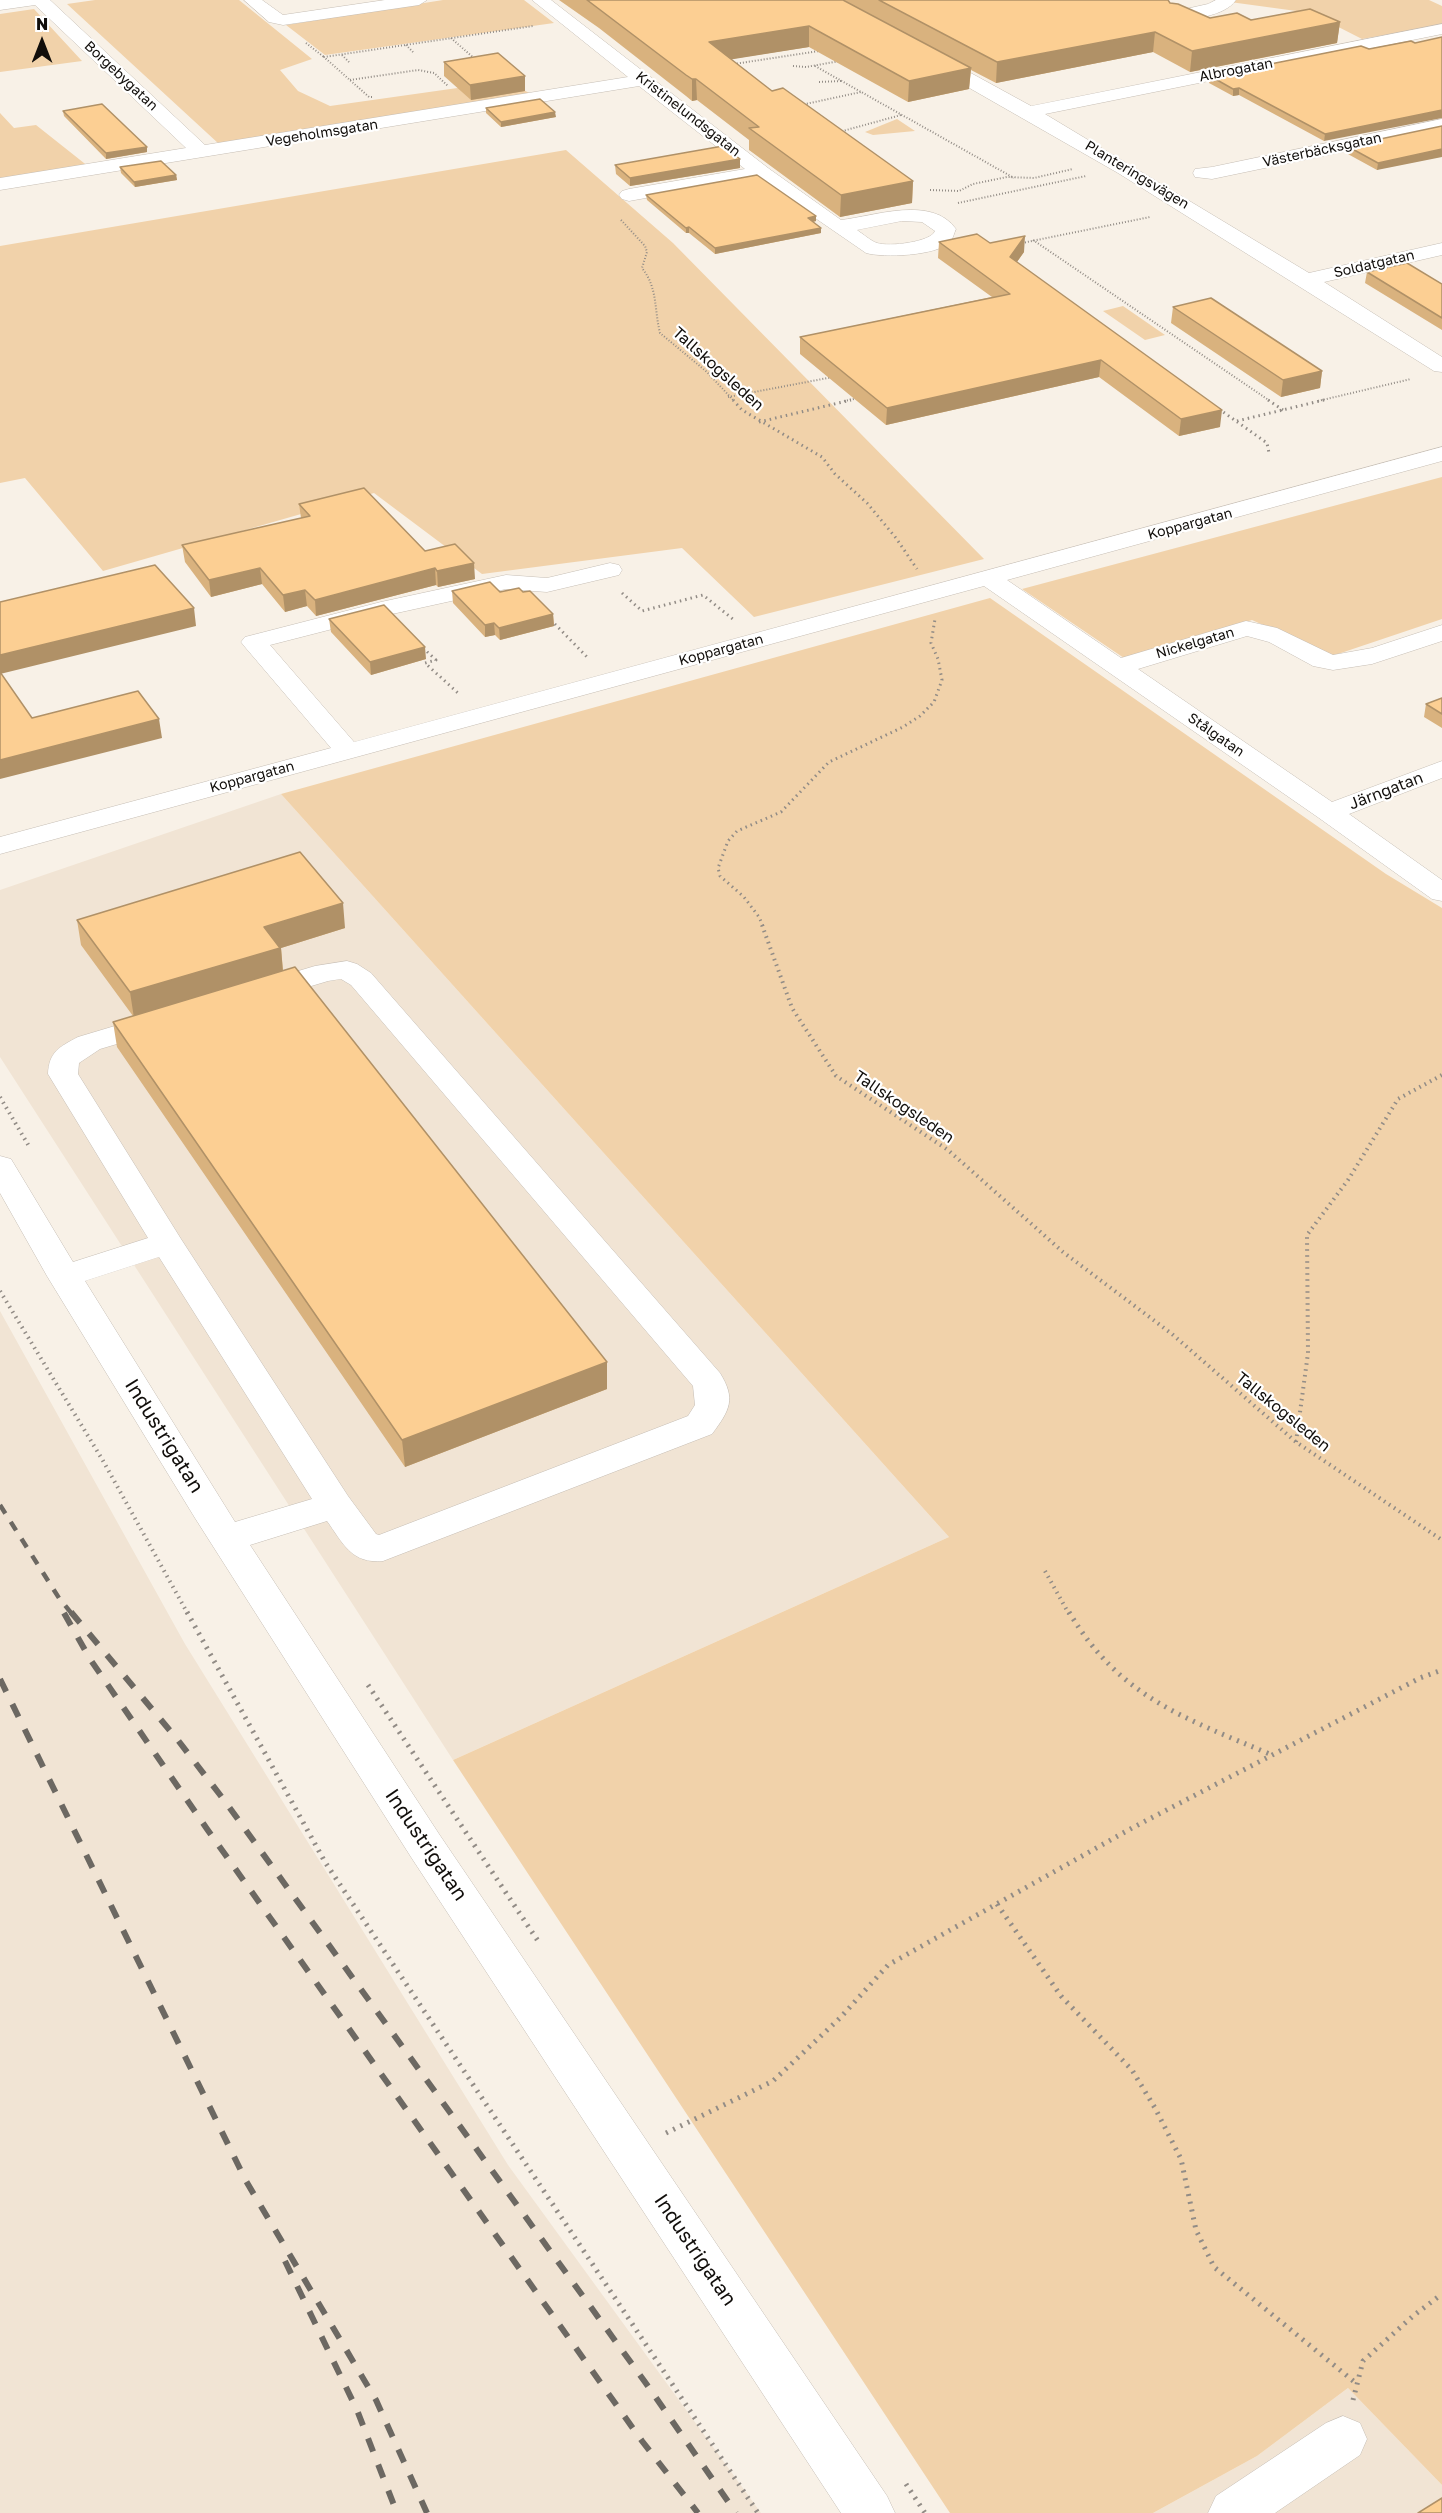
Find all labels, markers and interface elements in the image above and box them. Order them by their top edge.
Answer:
north arrow [12,12,72,72]
text: N [36,14,48,34]
street label: Borgebygatan [81,38,161,114]
street label: Albrogatan [1198,55,1274,85]
street label: Kristinelundsgatan [632,68,744,160]
street label: Vegeholmsgatan [265,116,379,150]
street label: Västerbäcksgatan [1261,129,1383,171]
street label: Planteringsvägen [1082,137,1192,213]
street label: Soldatgatan [1332,247,1416,281]
street label: Tallskogsleden [668,323,768,415]
street label: Koppargatan [1146,505,1234,543]
street label: Nickelgatan [1154,624,1236,662]
street label: Koppargatan [677,631,765,669]
street label: Stålgatan [1185,709,1247,761]
street label: Koppargatan [208,758,296,796]
street label: Järngatan [1346,768,1426,814]
street label: Tallskogsleden [851,1067,957,1147]
street label: Tallskogsleden [1232,1368,1334,1456]
street label: Industrigatan [119,1375,209,1497]
street label: Industrigatan [380,1785,472,1905]
street label: Industrigatan [649,2190,741,2310]

